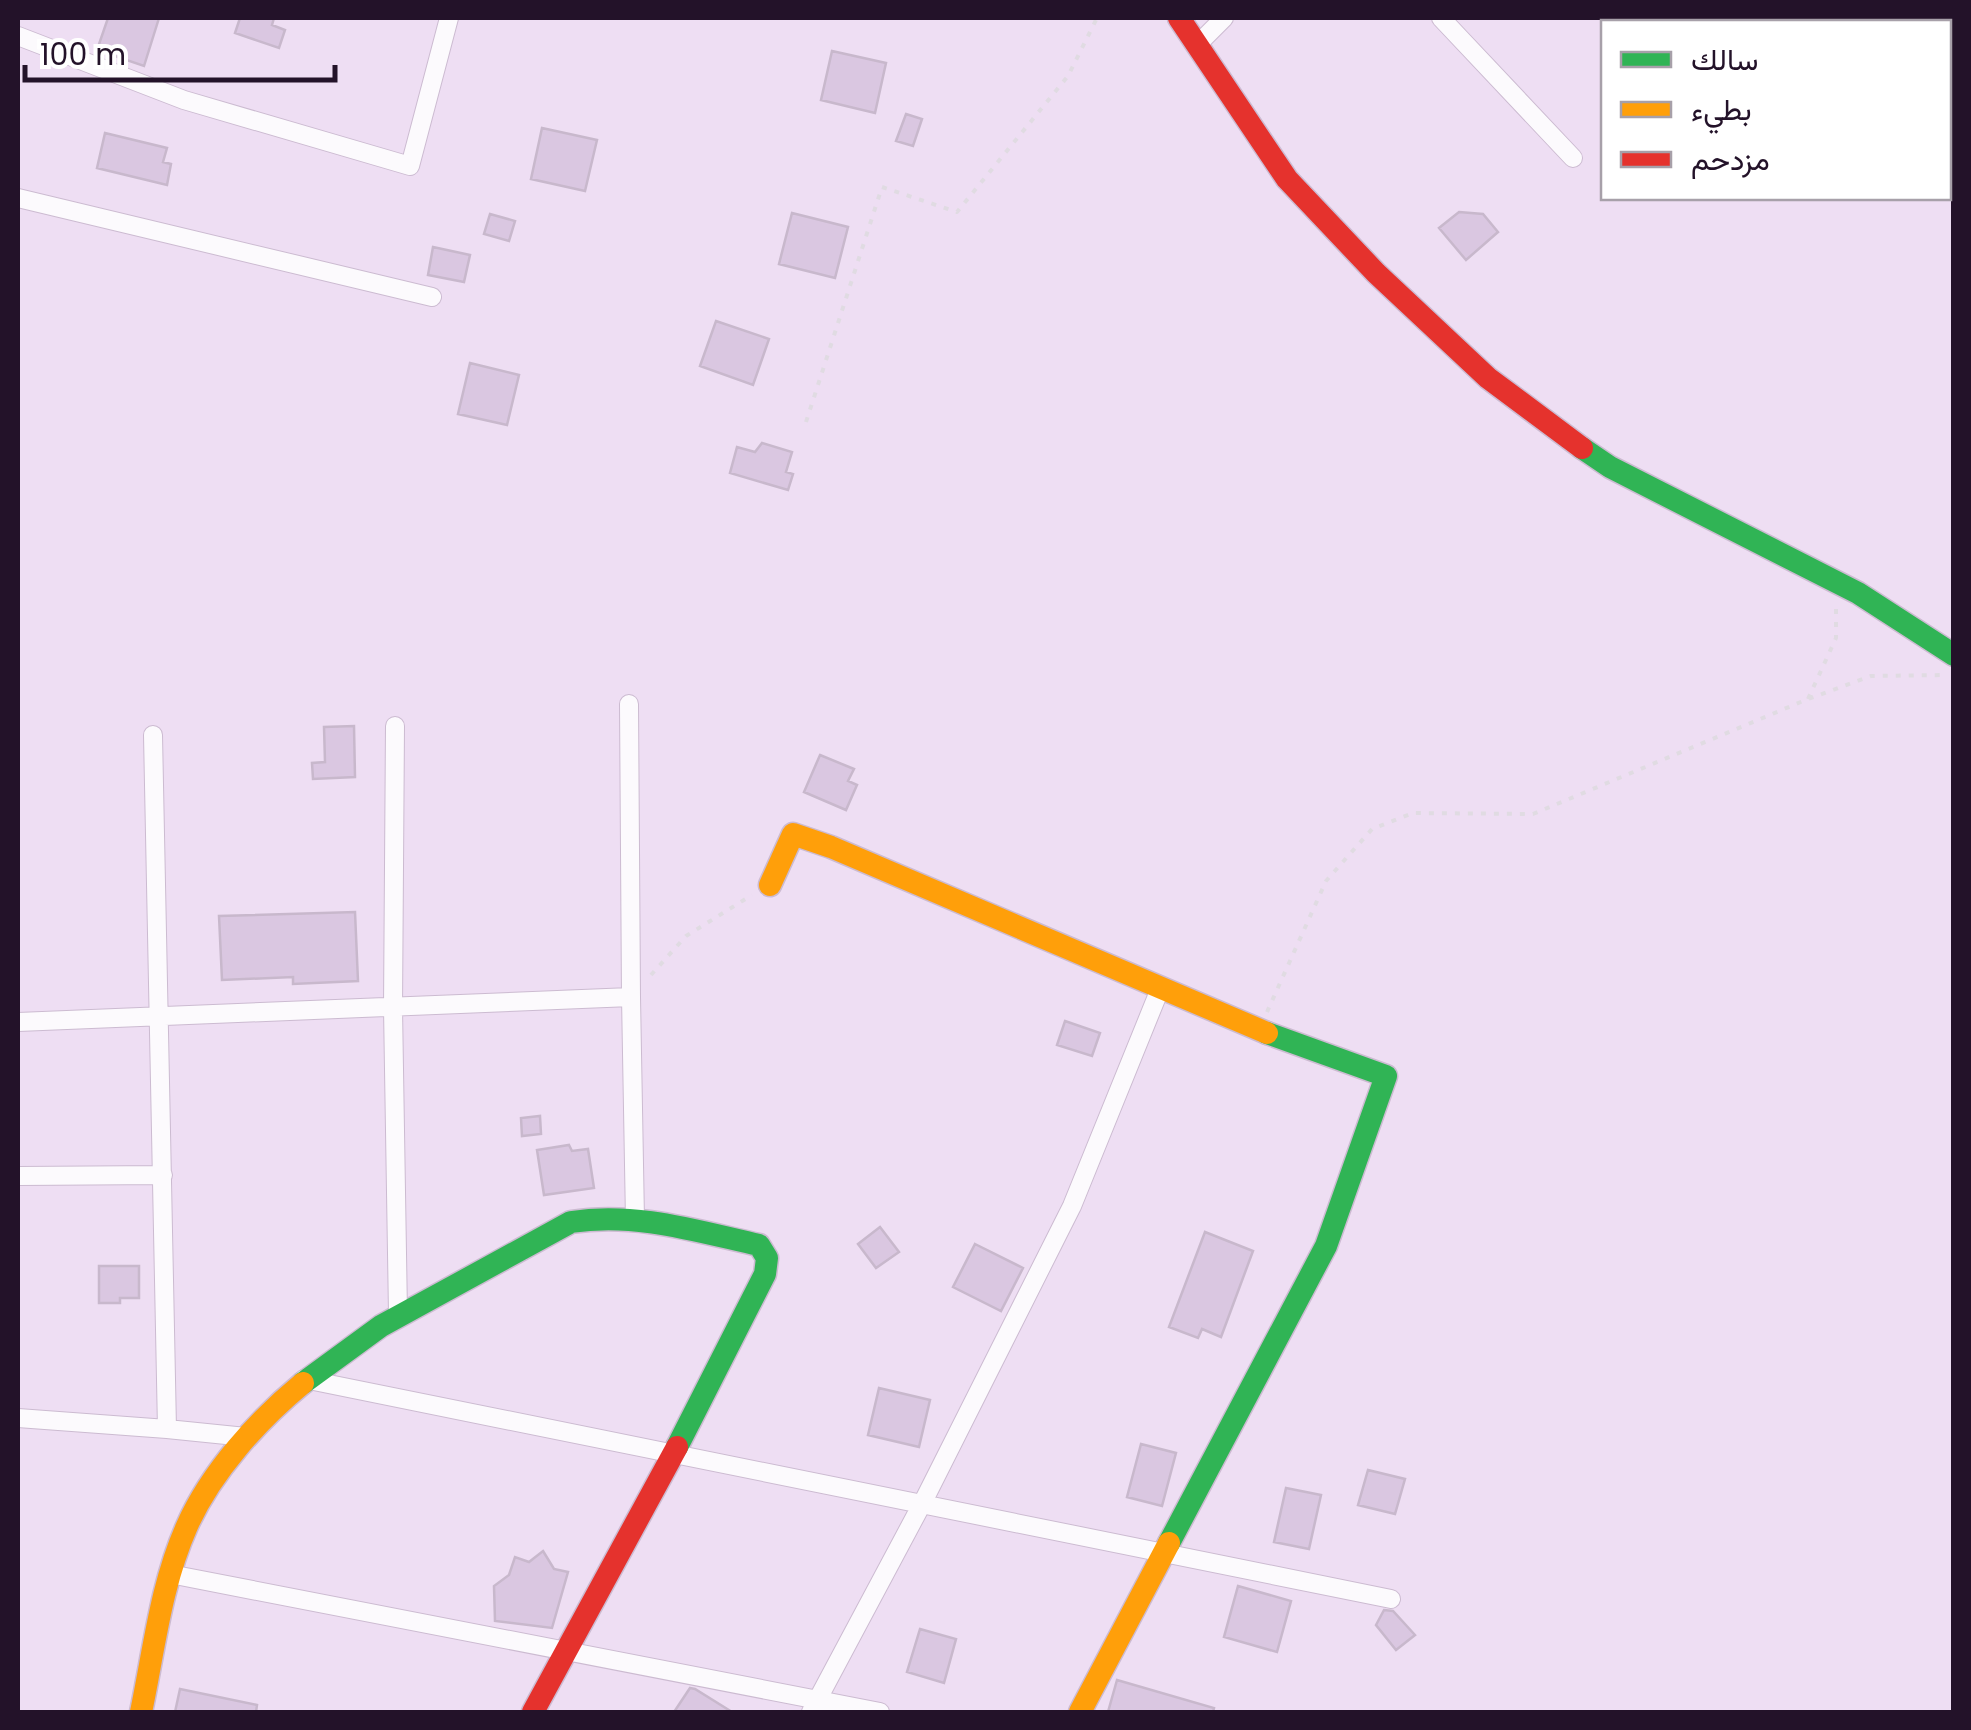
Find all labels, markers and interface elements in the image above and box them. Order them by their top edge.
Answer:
scale bar [25,20,335,82]
legend [1601,20,1951,200]
text: 100 m [40,33,126,76]
text: سالك [1691,38,1758,81]
text: بطيء [1691,88,1752,134]
text: مزدحم [1691,138,1770,181]

